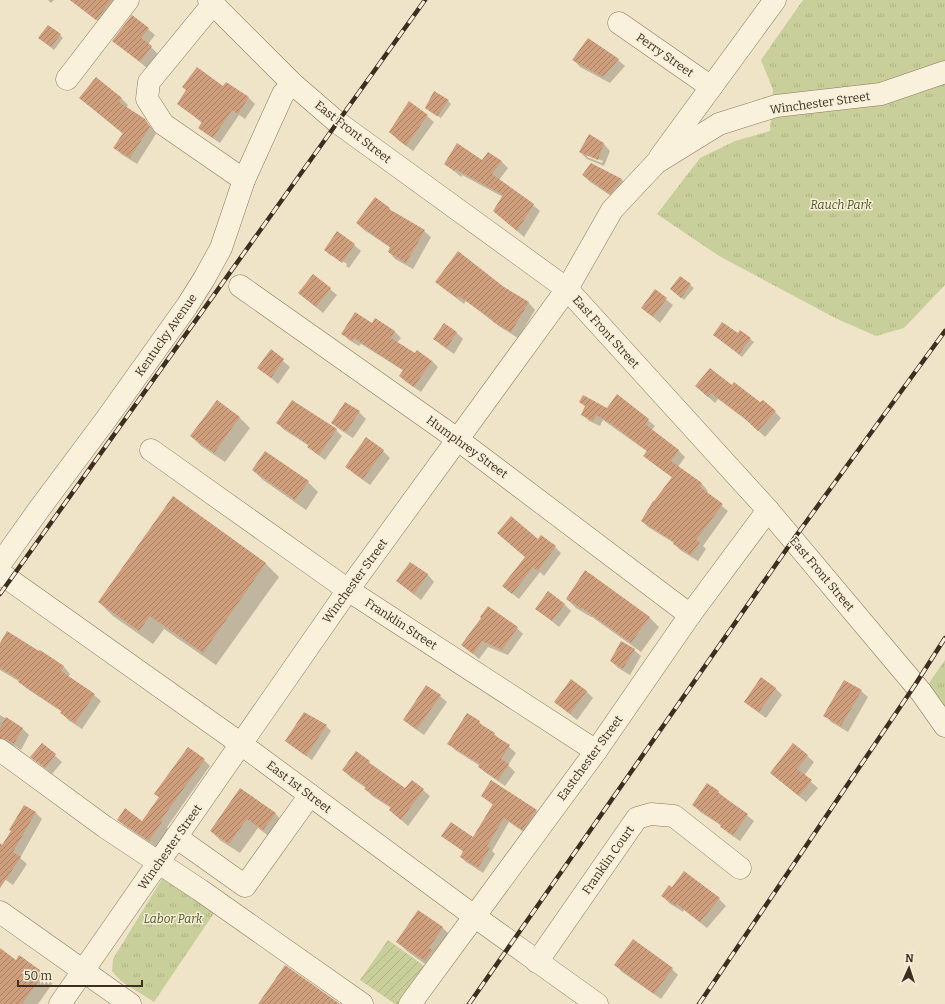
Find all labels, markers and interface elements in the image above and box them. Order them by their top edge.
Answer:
street label: Perry Street [634,30,697,80]
street label: Winchester Street [769,89,872,117]
street label: East Front Street [312,98,394,167]
park label: Rauch Park [810,198,872,212]
street label: Kentucky Avenue [132,291,200,379]
street label: East Front Street [570,293,643,372]
street label: Humphrey Street [424,413,511,482]
street label: East Front Street [787,534,858,615]
street label: Winchester Street [320,536,391,626]
street label: Franklin Street [362,595,440,653]
street label: Eastchester Street [554,712,626,803]
street label: East 1st Street [264,758,335,816]
street label: Winchester Street [135,801,205,892]
street label: Franklin Court [579,822,637,897]
park label: Labor Park [143,912,203,926]
north arrow [889,948,929,988]
text: N [905,952,915,965]
scale bar [18,962,142,988]
text: 50 m [24,969,53,983]

